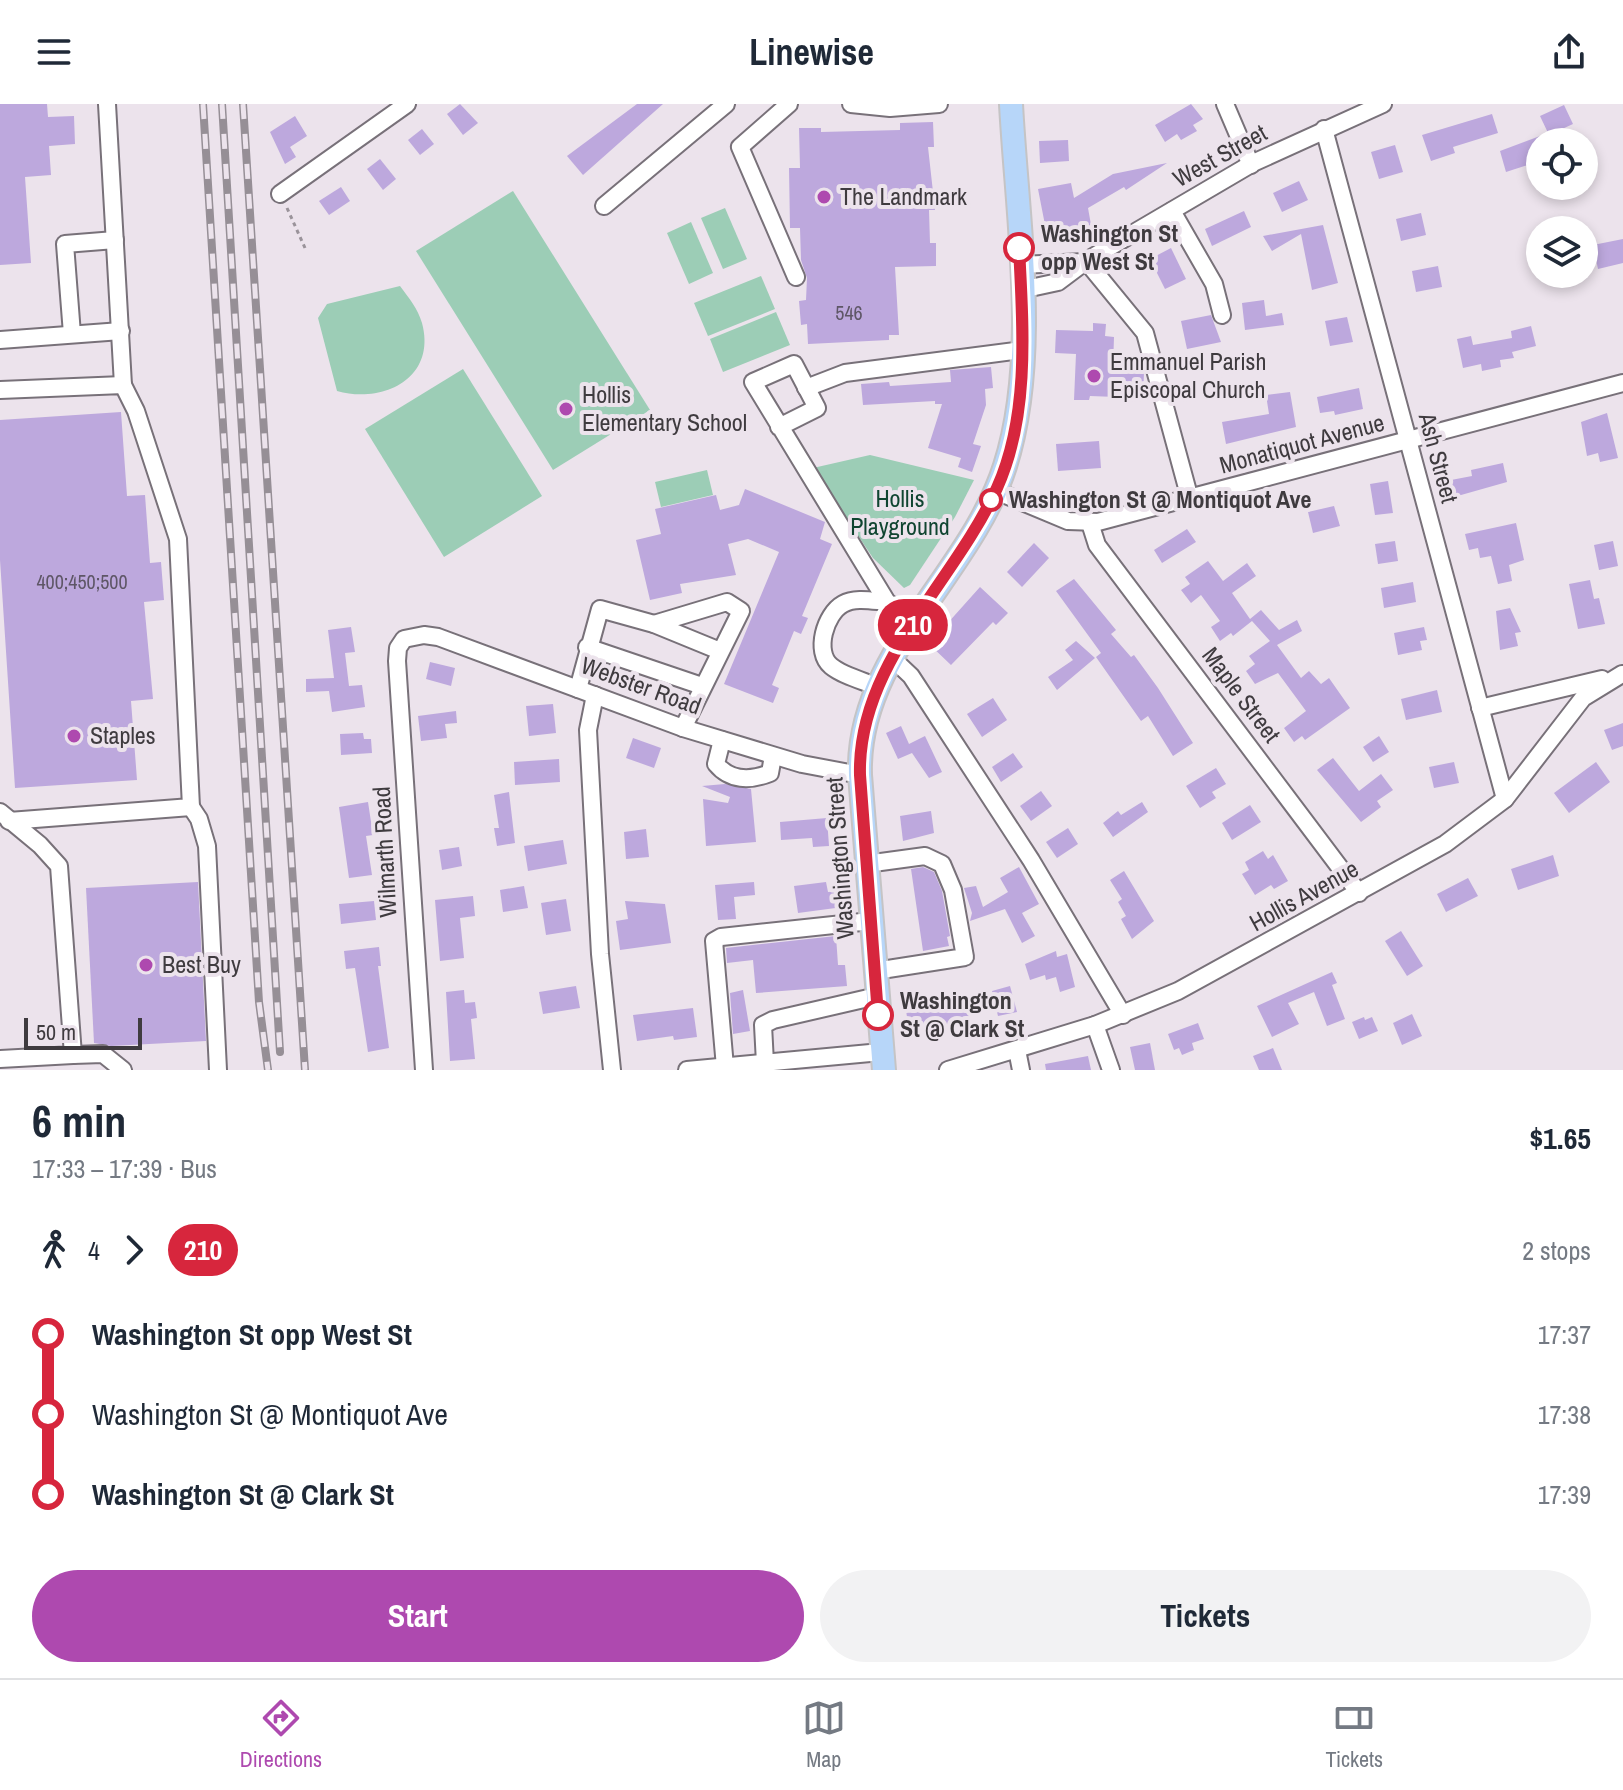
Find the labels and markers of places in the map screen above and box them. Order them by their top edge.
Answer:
place label: The Landmark [840,180,967,212]
marker: The Landmark [815,188,833,206]
place label: Washington St opp West St [1041,217,1178,277]
marker: Washington St opp West St [1004,233,1034,263]
place label: Emmanuel Parish Episcopal Church [1110,345,1266,405]
marker: Emmanuel Parish Episcopal Church [1085,367,1103,385]
place label: Hollis Elementary School [582,378,747,438]
marker: Hollis Elementary School [557,400,575,418]
place label: Washington St @ Montiquot Ave [1009,483,1311,515]
marker: Washington St @ Montiquot Ave [980,489,1002,511]
place label: Staples [90,719,156,751]
marker: Staples [65,727,83,745]
place label: Best Buy [162,948,241,980]
marker: Best Buy [137,956,155,974]
place label: Washington St @ Clark St [900,984,1025,1044]
marker: Washington St @ Clark St [863,1000,893,1030]

